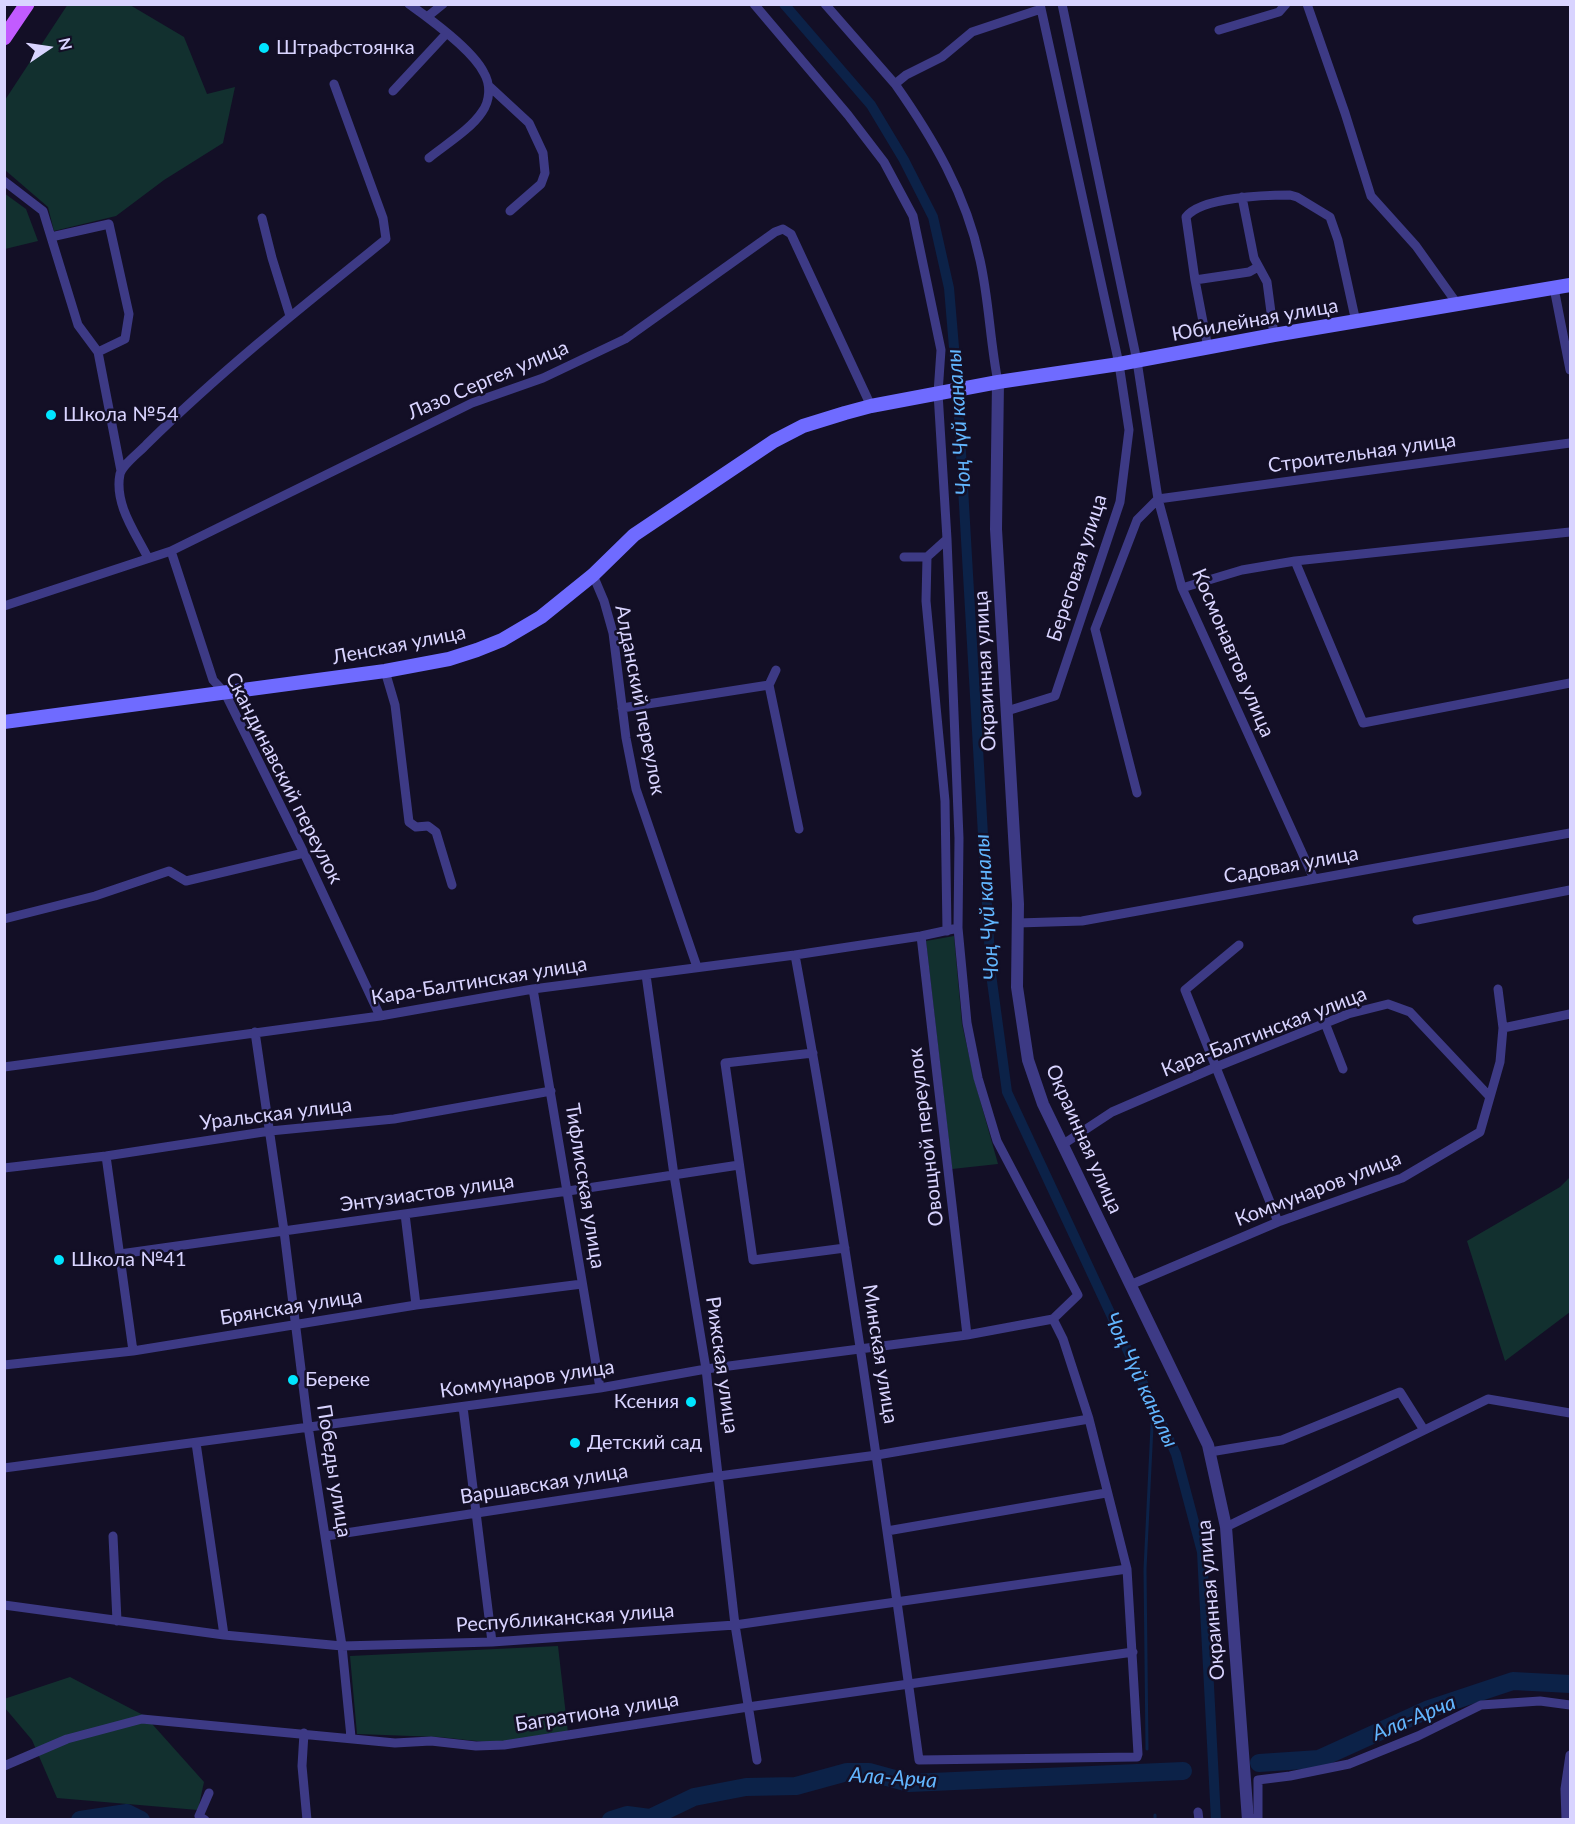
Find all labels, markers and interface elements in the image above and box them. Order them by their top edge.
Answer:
north arrow [18,18,78,78]
text: N [55,36,77,52]
place label: Штрафстоянка [276,36,415,60]
marker: Штрафстоянка [257,41,271,55]
street label: Юбилейная улица [1170,294,1340,346]
street label: Лазо Сергея улица [404,335,572,425]
water label: Чоң Чүй каналы [941,348,977,496]
place label: Школа №54 [63,403,178,427]
marker: Школа №54 [44,408,58,422]
street label: Строительная улица [1267,428,1457,478]
street label: Береговая улица [1042,491,1112,645]
street label: Космонавтов улица [1187,565,1279,741]
street label: Окраинная улица [969,590,1001,752]
street label: Алданский переулок [610,603,670,797]
street label: Ленская улица [330,620,468,670]
street label: Скандинавский переулок [220,668,348,888]
water label: Чоң Чүй каналы [969,833,1005,981]
street label: Садовая улица [1222,841,1360,889]
street label: Кара-Балтинская улица [369,952,589,1010]
street label: Кара-Балтинская улица [1158,982,1370,1082]
street label: Овощной переулок [903,1046,949,1228]
street label: Окраинная улица [1040,1061,1128,1217]
street label: Уральская улица [199,1093,353,1135]
street label: Тифлисская улица [560,1102,610,1270]
street label: Коммунаров улица [1232,1146,1404,1232]
street label: Энтузиастов улица [338,1169,516,1217]
place label: Школа №41 [71,1248,186,1272]
marker: Школа №41 [52,1253,66,1267]
street label: Минская улица [857,1283,903,1425]
street label: Брянская улица [218,1284,364,1330]
street label: Рижская улица [701,1295,743,1435]
water label: Чоң Чүй каналы [1099,1308,1183,1452]
street label: Коммунаров улица [438,1355,616,1403]
place label: Береке [305,1368,370,1392]
marker: Береке [286,1373,300,1387]
place label: Ксения [614,1390,679,1414]
marker: Ксения [684,1395,698,1409]
street label: Победы улица [312,1403,356,1539]
place label: Детский сад [587,1431,702,1455]
marker: Детский сад [568,1436,582,1450]
street label: Варшавская улица [458,1459,630,1509]
street label: Окраинная улица [1192,1519,1230,1681]
street label: Республиканская улица [455,1598,675,1638]
street label: Багратиона улица [513,1687,681,1737]
water label: Ала-Арча [1369,1690,1459,1746]
water label: Ала-Арча [848,1762,938,1794]

